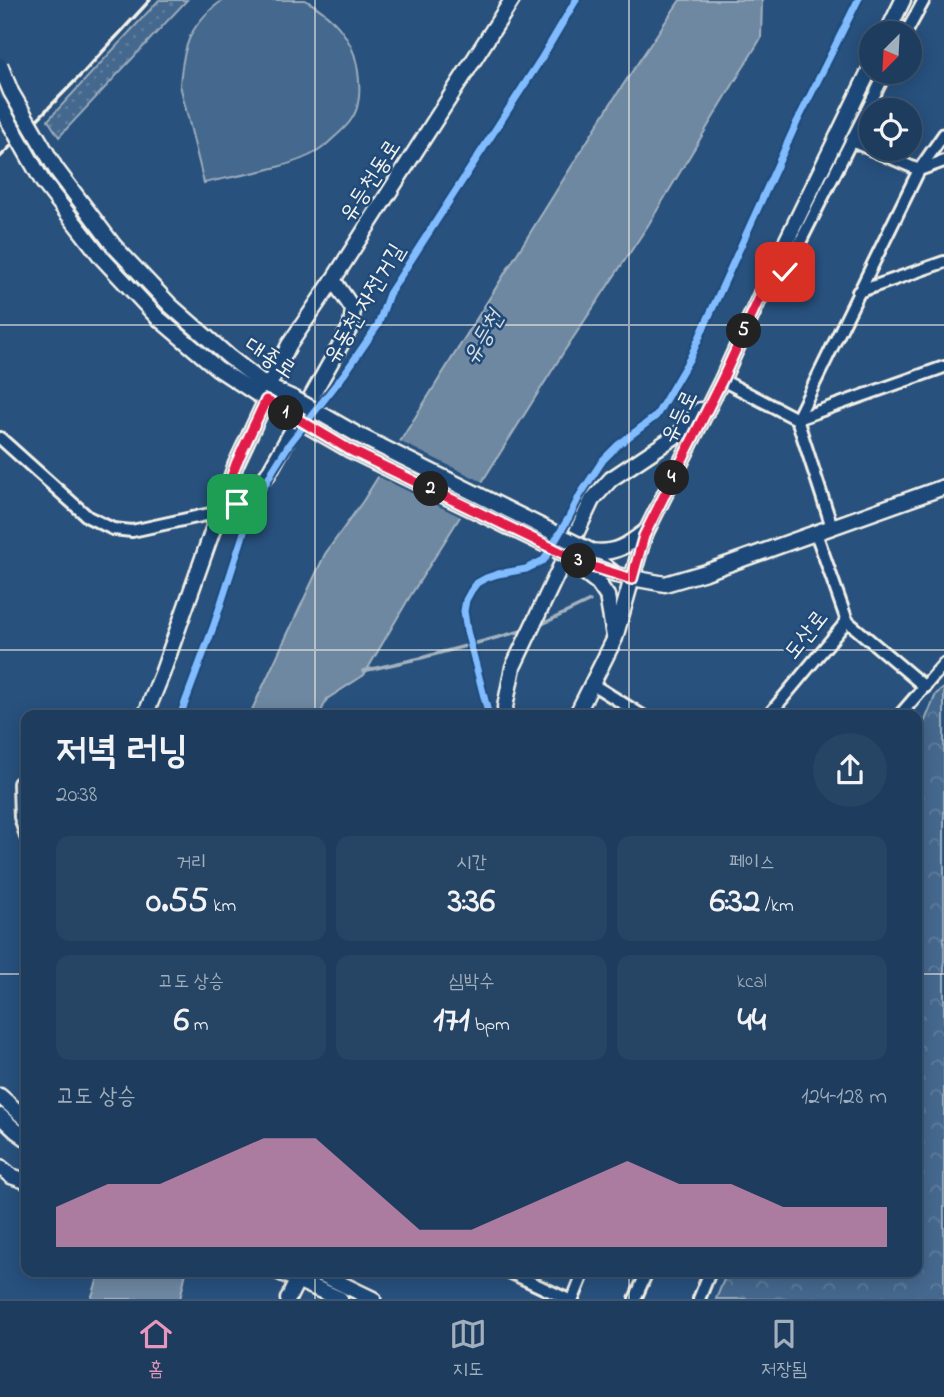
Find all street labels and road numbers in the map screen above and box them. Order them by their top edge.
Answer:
street label: 유등천동로 [332,134,410,229]
street label: 유동천 자전거길 [316,238,414,371]
street label: 대종로 [237,330,302,388]
street label: 유등로 [653,385,707,449]
street label: 도산로 [777,604,837,668]

